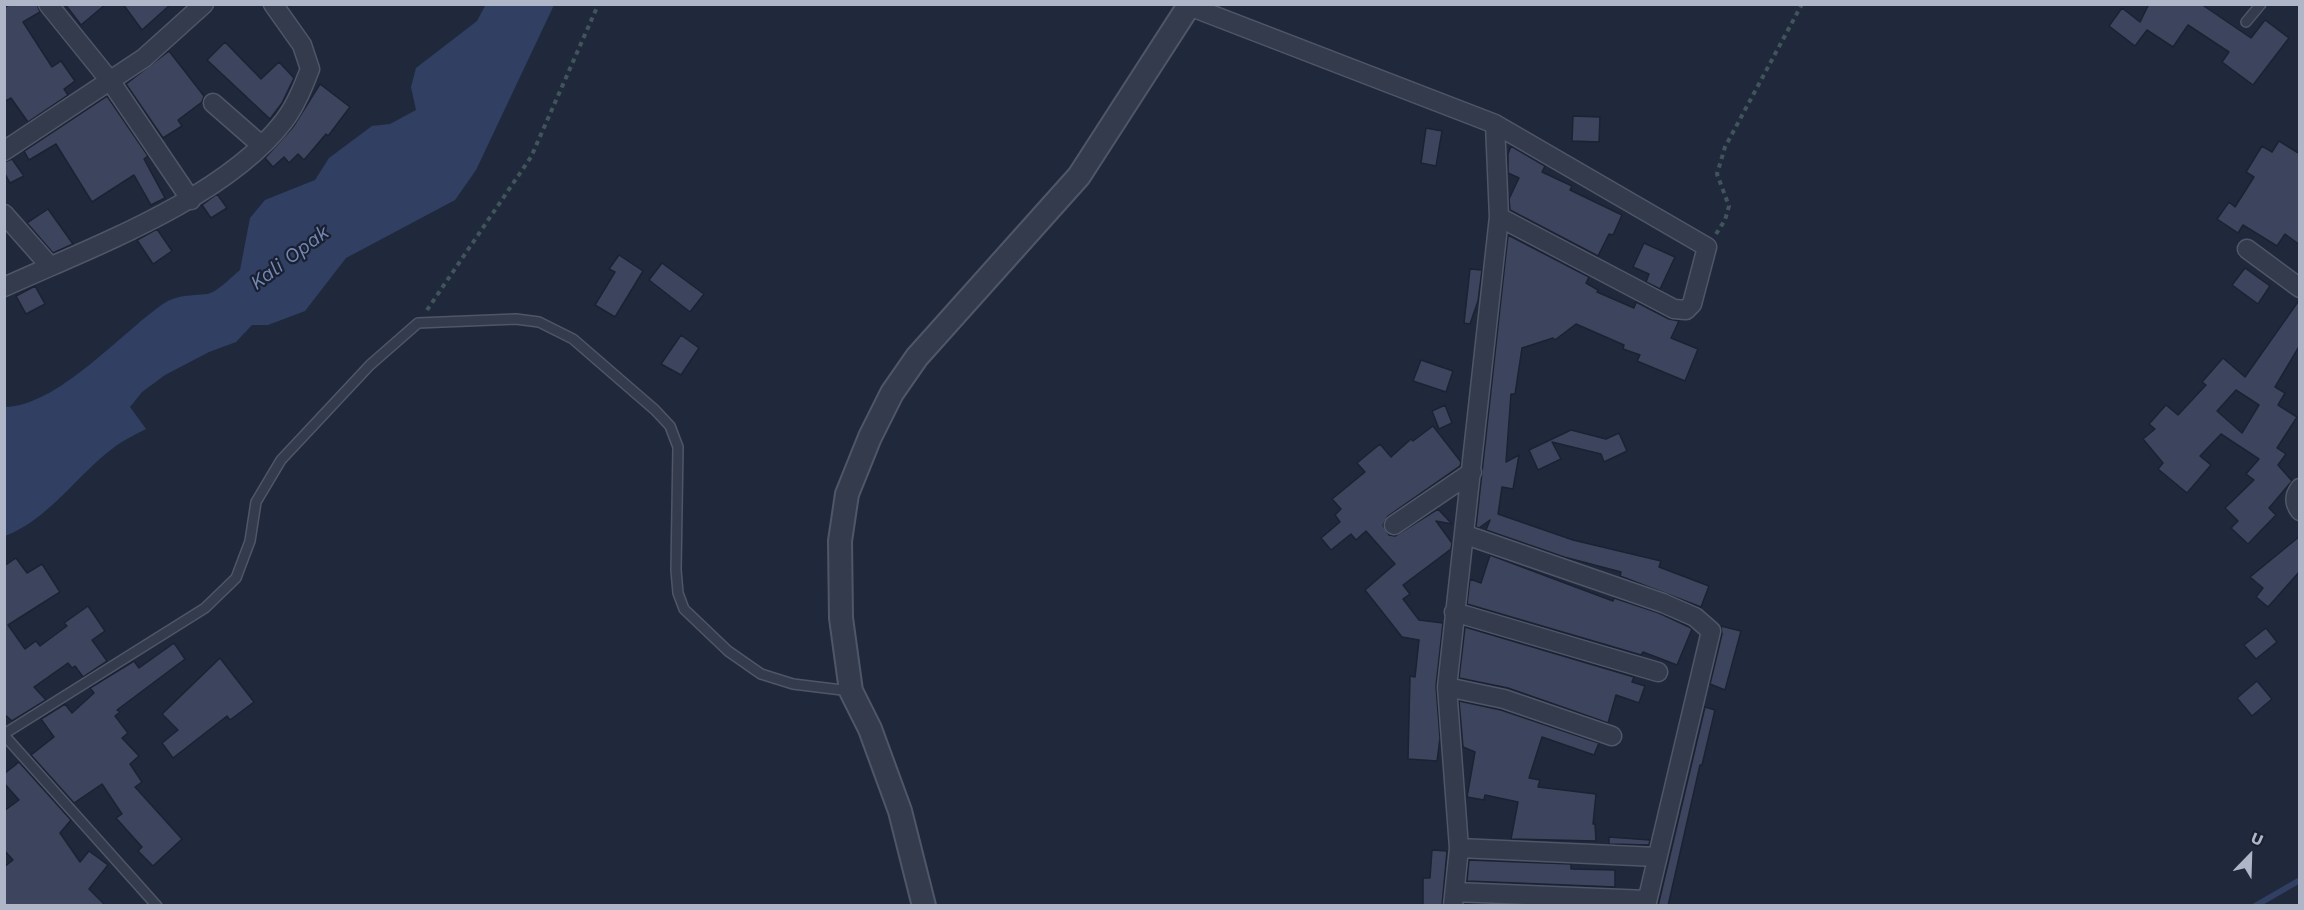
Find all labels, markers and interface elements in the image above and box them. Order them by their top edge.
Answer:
water label: Kali Opak [246,221,334,295]
north arrow [2220,826,2280,886]
text: U [2248,828,2266,850]

